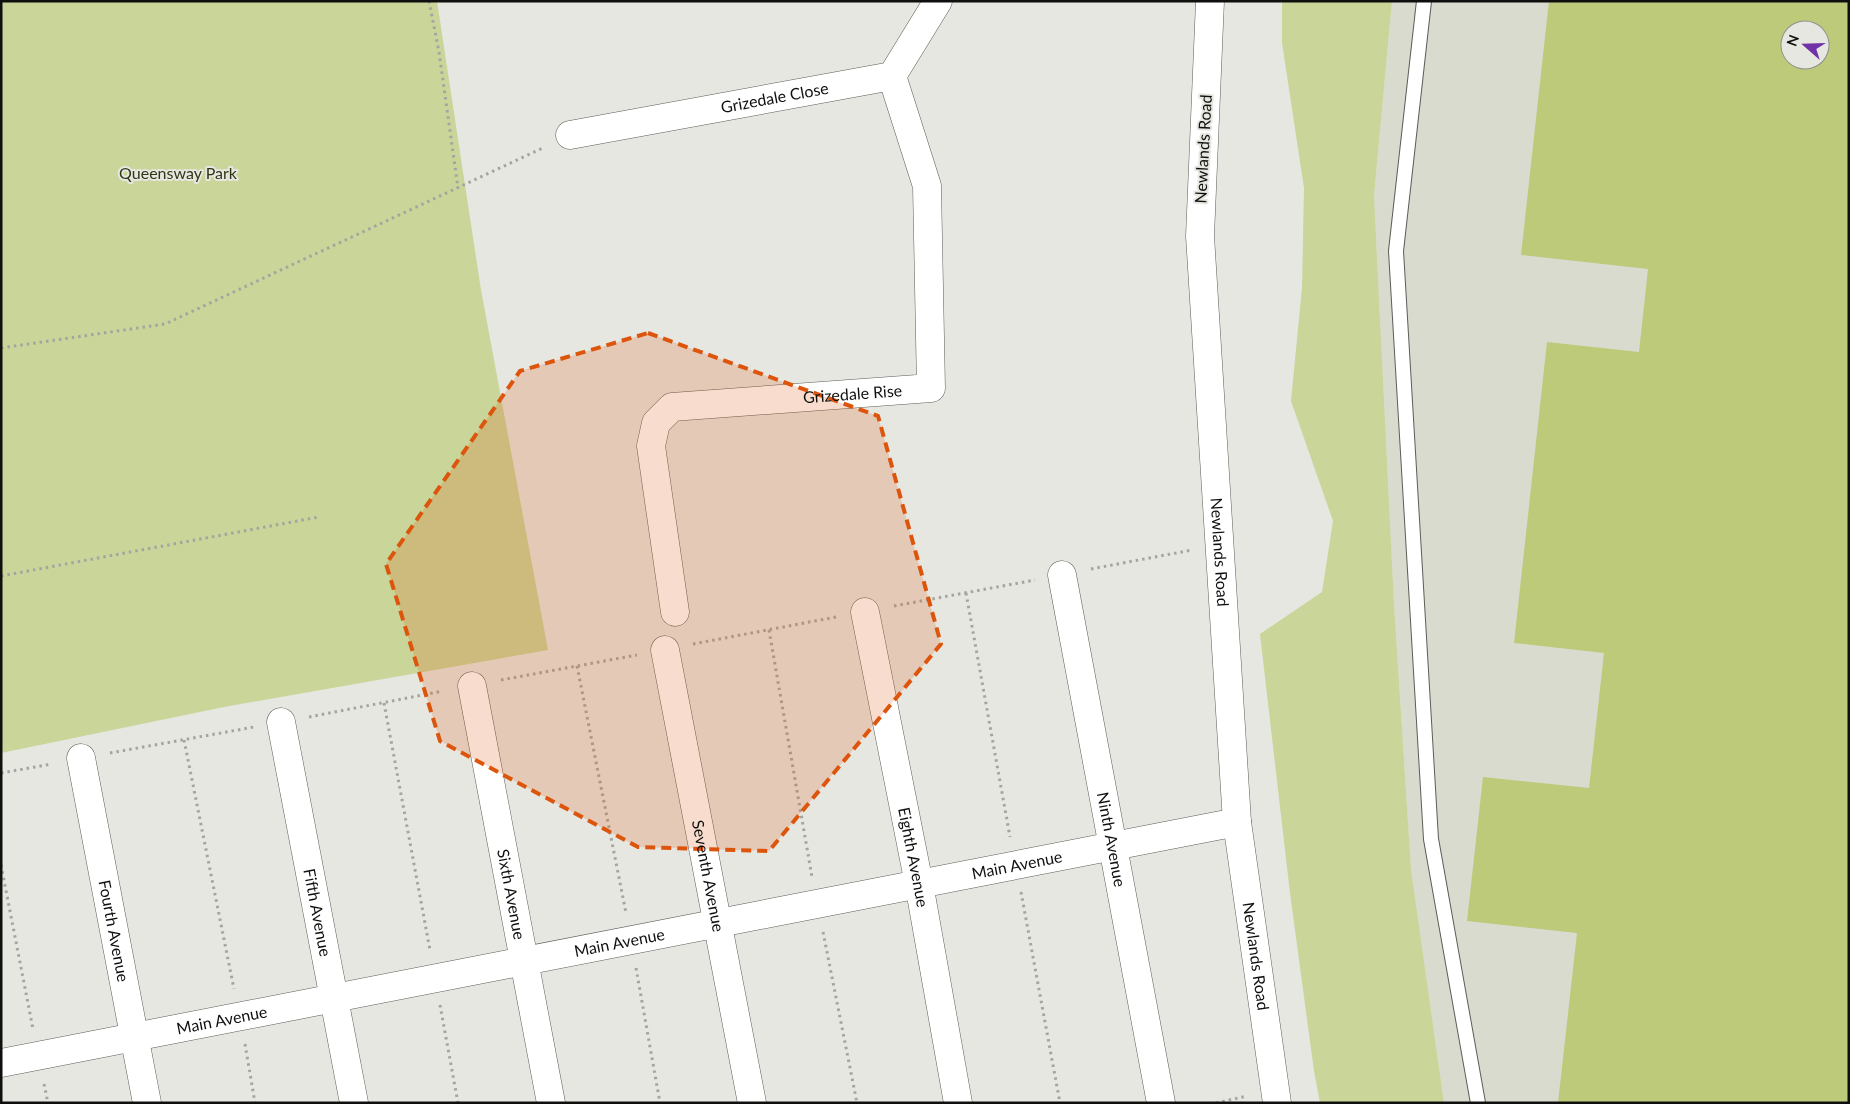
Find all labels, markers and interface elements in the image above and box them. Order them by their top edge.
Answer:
north arrow [1780,20,1830,70]
text: N [1782,32,1802,48]
street label: Grizedale Close [719,78,830,116]
street label: Newlands Road [1190,94,1215,204]
park label: Queensway Park [119,163,238,182]
street label: Grizedale Rise [802,380,903,406]
street label: Newlands Road [1208,497,1233,607]
street label: Ninth Avenue [1094,790,1130,888]
street label: Eighth Avenue [895,806,933,909]
street label: Seventh Avenue [689,818,729,933]
street label: Main Avenue [970,846,1064,883]
street label: Sixth Avenue [494,847,530,941]
street label: Fifth Avenue [300,867,336,958]
street label: Fourth Avenue [96,878,134,983]
street label: Newlands Road [1240,901,1274,1012]
street label: Main Avenue [572,924,666,960]
street label: Main Avenue [175,1001,269,1038]

